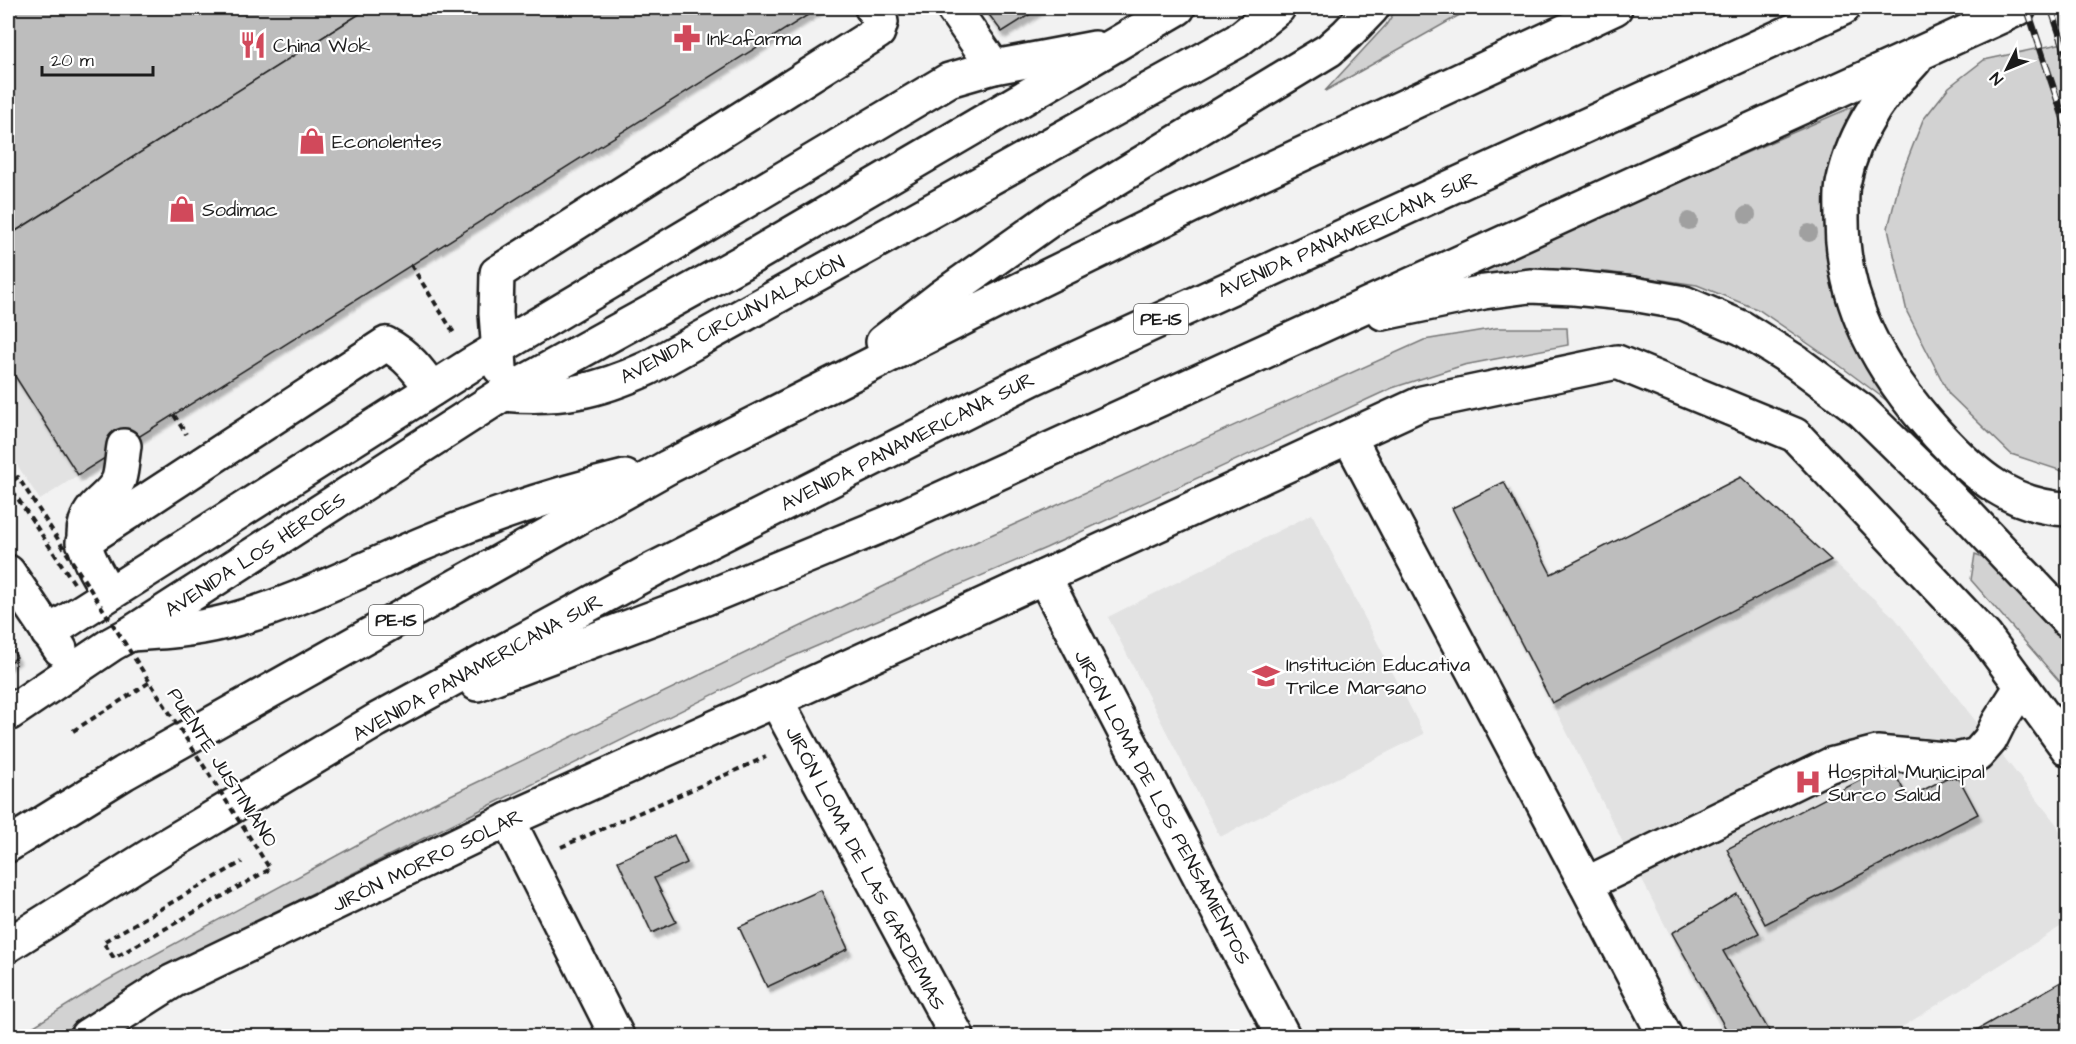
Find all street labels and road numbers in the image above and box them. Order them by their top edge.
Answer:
street label: AVENIDA PANAMERICANA SUR [1213,165,1482,305]
street label: AVENIDA CIRCUNVALACIÓN [615,249,850,391]
road number: PE-1S [1134,304,1188,334]
street label: AVENIDA PANAMERICANA SUR [776,365,1039,518]
street label: AVENIDA LOS HÉROES [159,486,352,624]
street label: AVENIDA PANAMERICANA SUR [347,587,608,748]
road number: PE-1S [369,605,423,635]
street label: JIRÓN LOMA DE LOS PENSAMIENTOS [1067,645,1257,970]
street label: PUENTE JUSTINIANO [160,682,284,853]
street label: JIRÓN LOMA DE LAS GARDEMIAS [778,722,952,1015]
street label: JIRÓN MORRO SOLAR [327,803,527,919]

